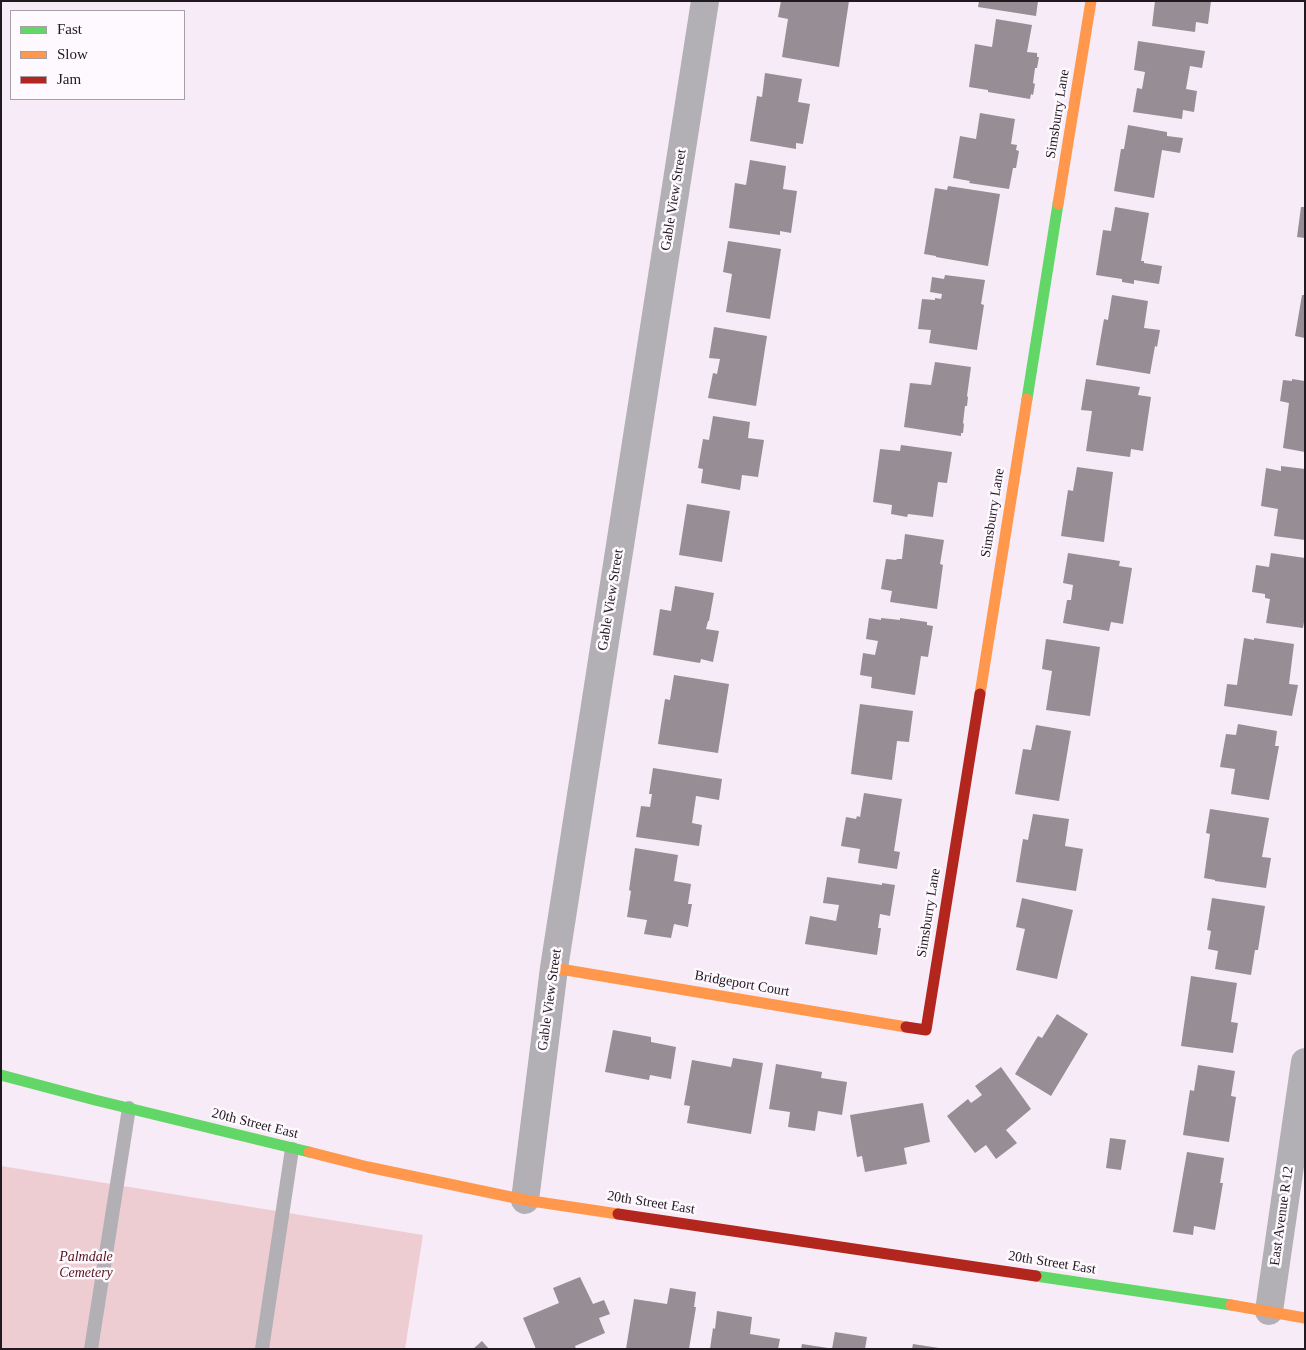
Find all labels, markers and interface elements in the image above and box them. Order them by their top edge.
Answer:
legend [10,10,185,100]
text: Fast [57,21,82,37]
text: Slow [57,46,88,62]
street label: Simsburry Lane [1043,68,1073,160]
text: Jam [57,71,81,87]
street label: Gable View Street [658,148,690,252]
street label: Simsburry Lane [978,467,1008,559]
street label: Gable View Street [595,548,627,652]
street label: Simsburry Lane [914,867,944,959]
street label: Gable View Street [535,948,565,1052]
street label: Bridgeport Court [693,967,791,1001]
street label: 20th Street East [210,1105,300,1143]
street label: East Avenue R 12 [1267,1165,1297,1267]
street label: 20th Street East [606,1188,696,1218]
street label: 20th Street East [1007,1248,1097,1278]
park label: Palmdale Cemetery [59,1249,113,1282]

